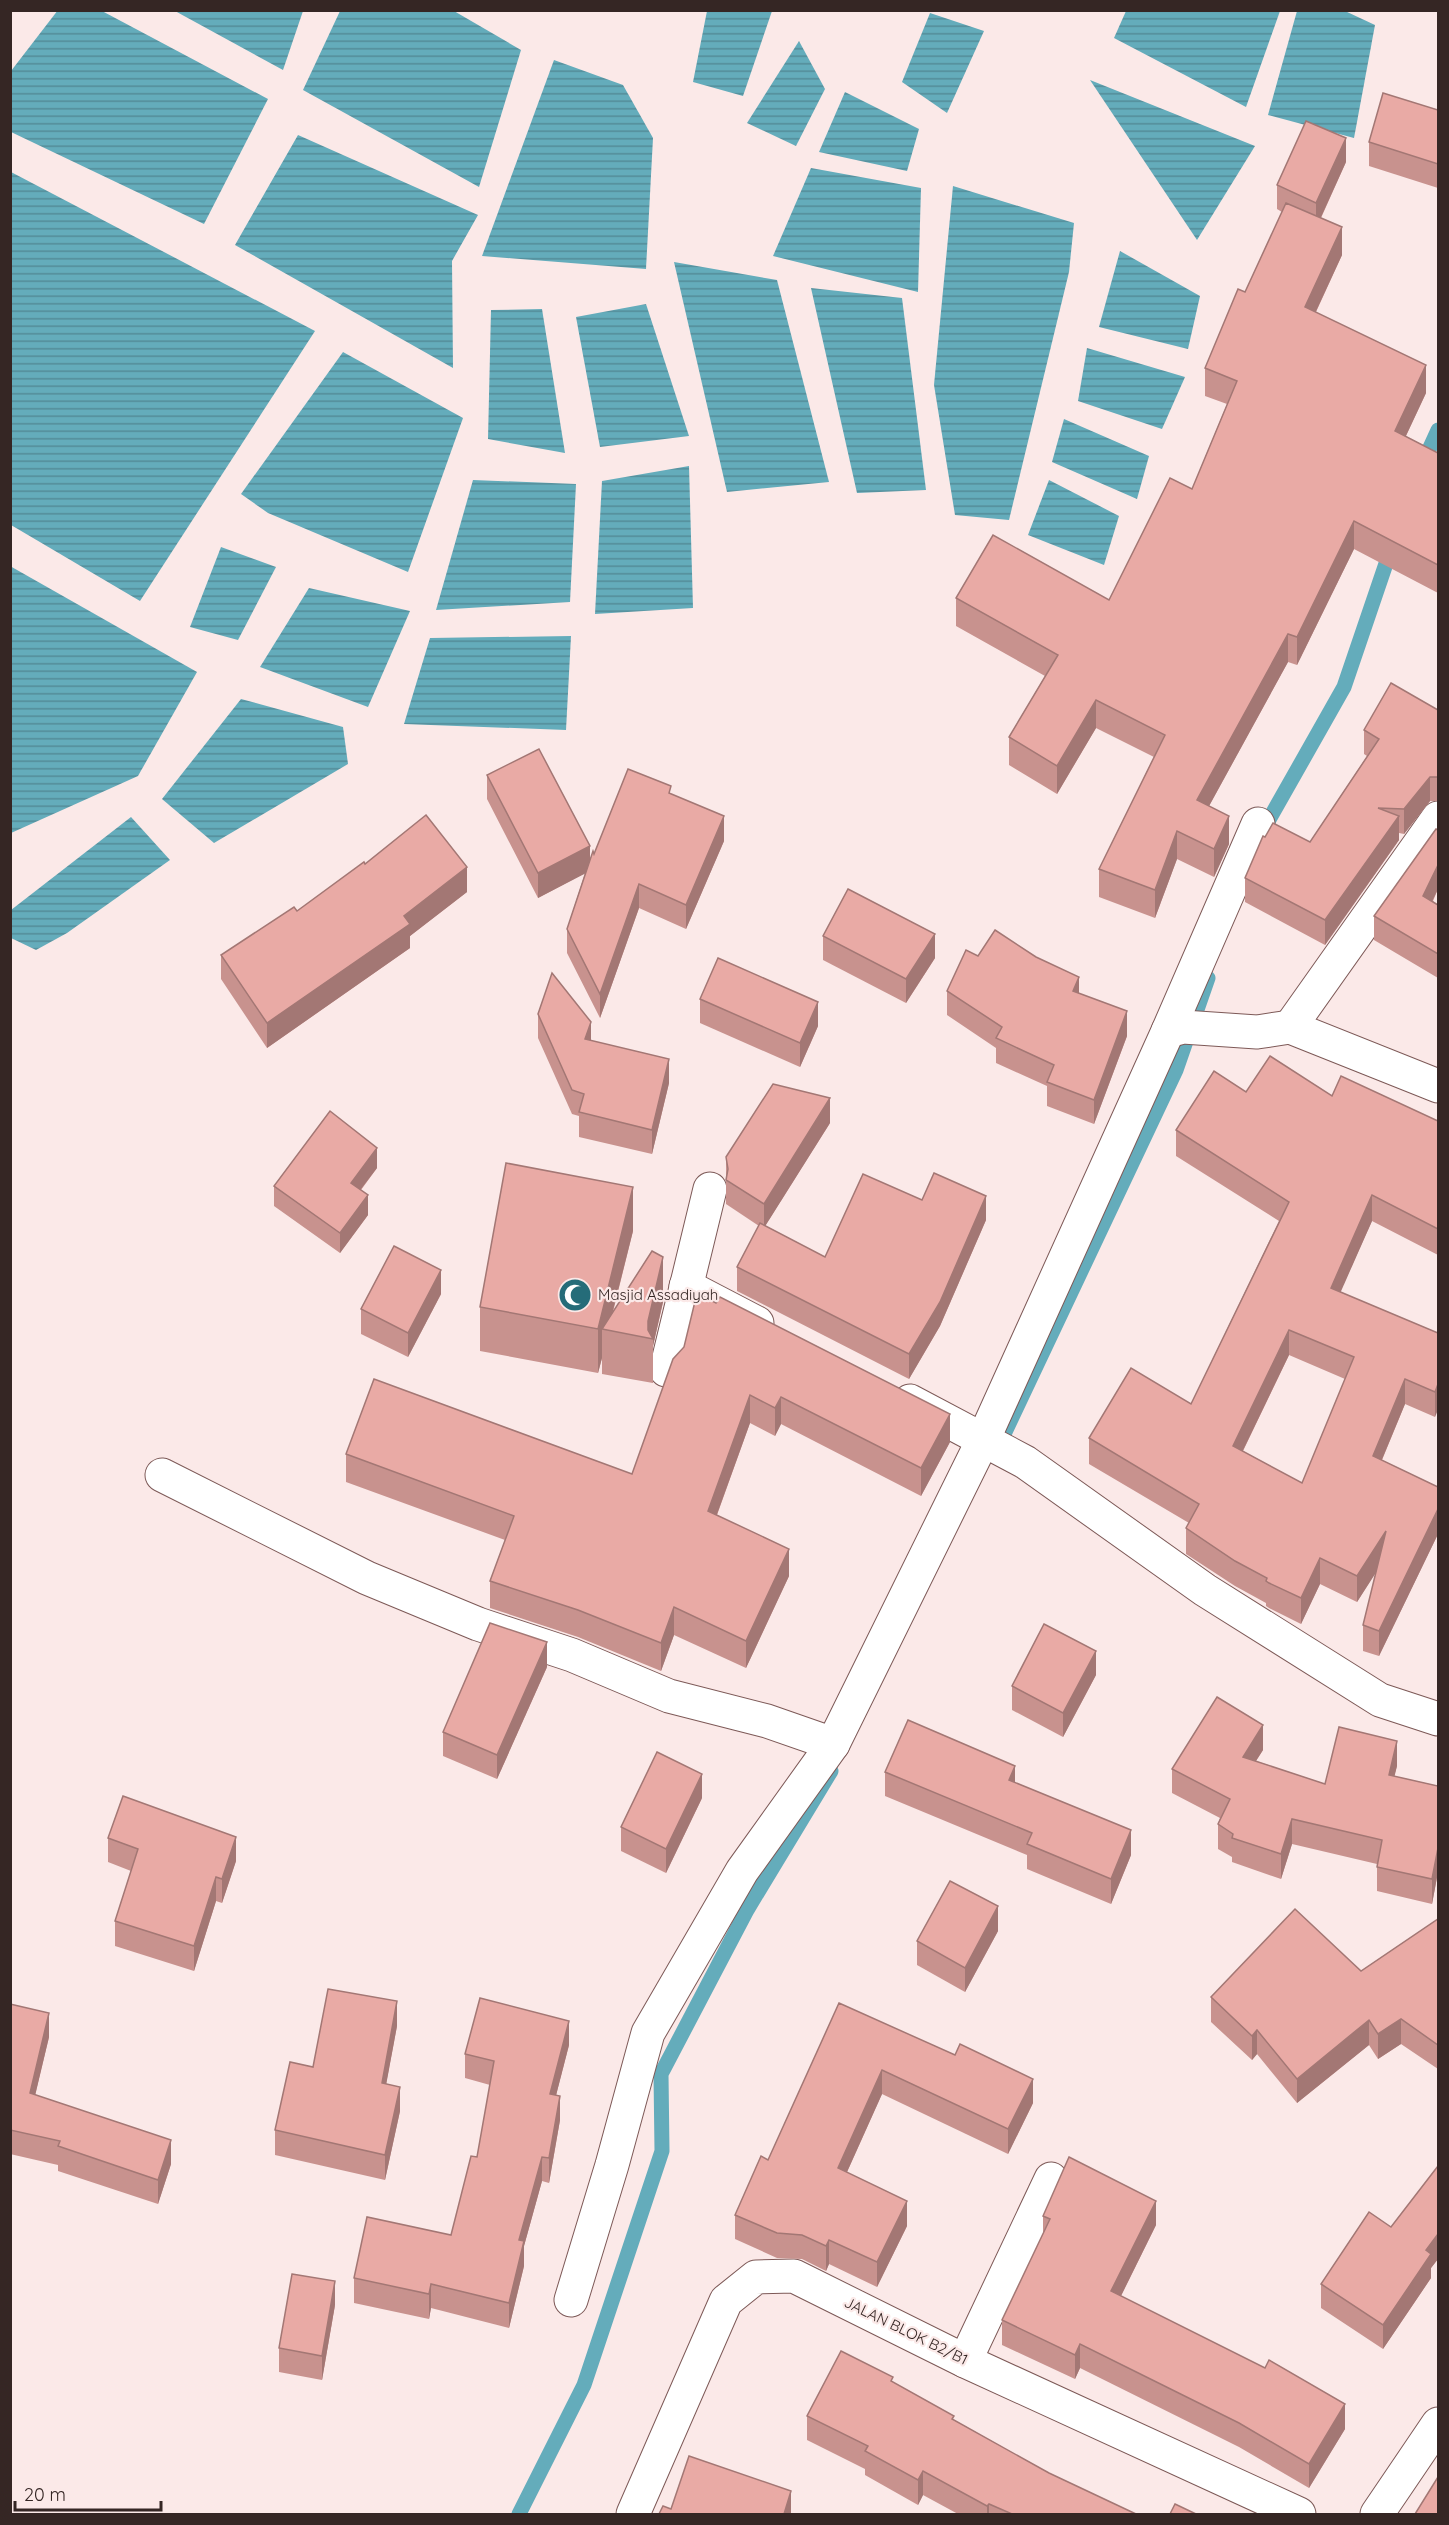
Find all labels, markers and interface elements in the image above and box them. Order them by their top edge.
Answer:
mosque icon: Masjid Assadiyah [557,1277,593,1313]
place label: Masjid Assadiyah [598,1285,718,1304]
street label: JALAN BLOK B2/B1 [841,2292,971,2369]
scale bar [15,2474,160,2512]
text: 20 m [24,2483,66,2506]

